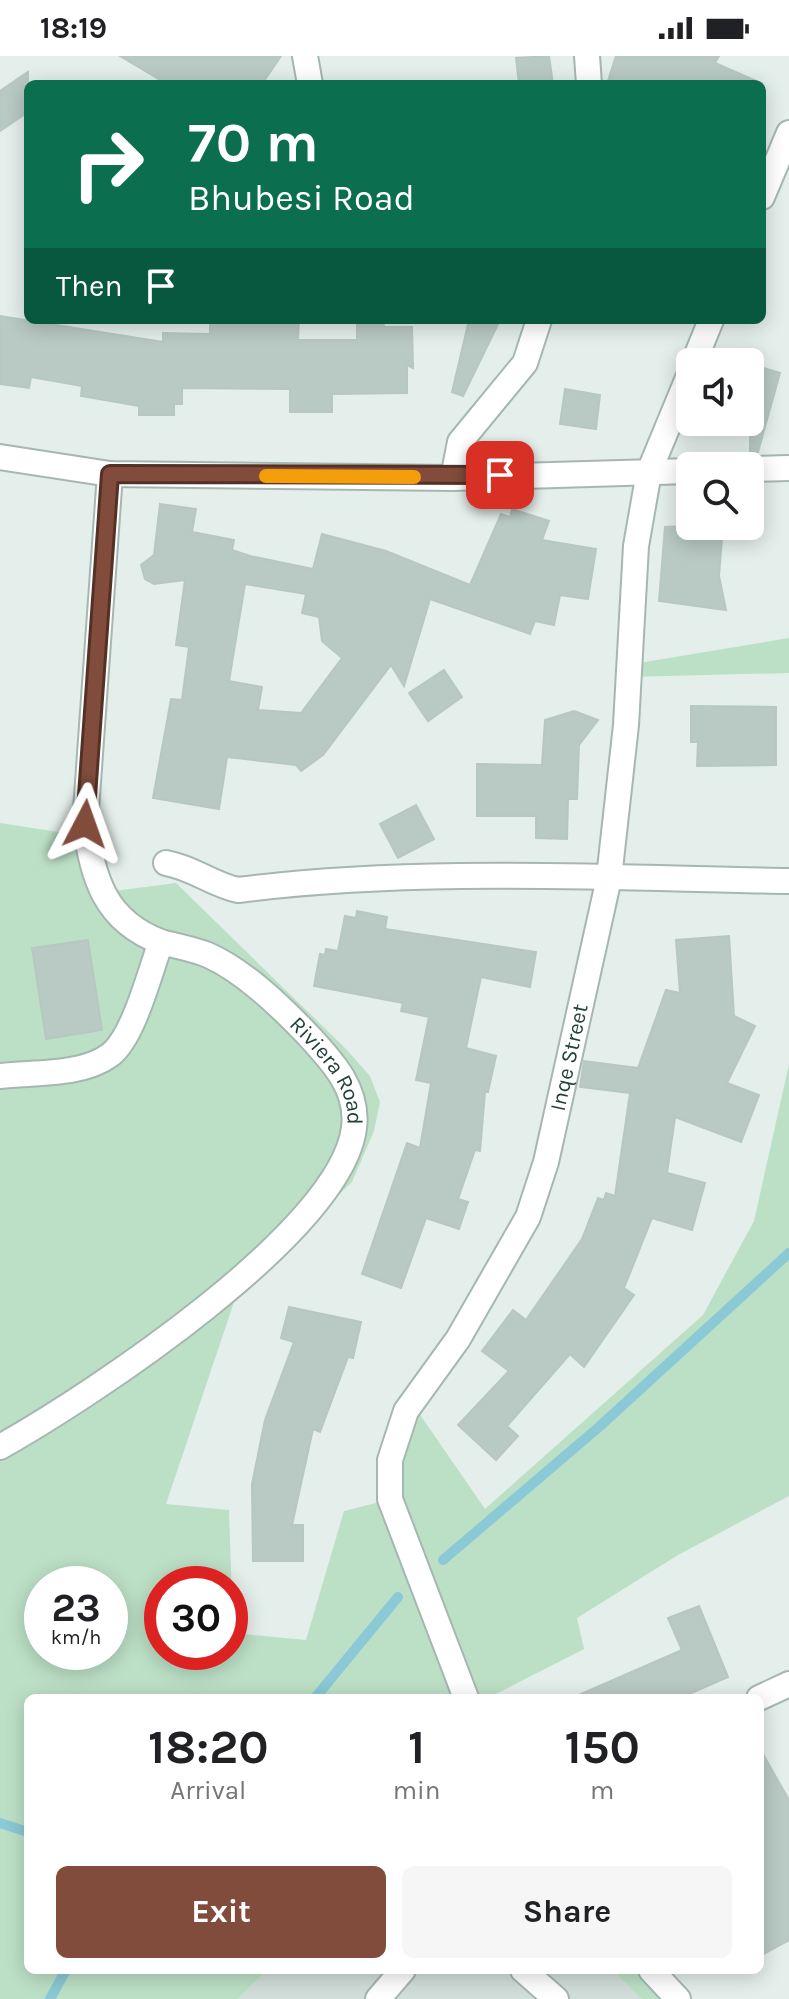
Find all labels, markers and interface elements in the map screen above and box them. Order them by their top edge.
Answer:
text: 18:19 [40,10,107,46]
text: 70 m [188,110,319,175]
icon: right [56,112,160,216]
text: Bhubesi Road [188,177,415,219]
icon: arrive [139,264,183,308]
text: Then [56,268,123,304]
map controls [676,348,764,540]
button: sound [676,348,764,436]
pin [466,441,534,509]
button: search [676,452,764,540]
icon: arrive [478,453,522,497]
position arrow [43,782,127,866]
street label: Inqe Street [545,1001,594,1114]
street label: Riviera Road [284,1011,368,1125]
speed limit sign: 30 [144,1566,248,1670]
text: 23 [51,1584,101,1631]
text: km/h [51,1626,101,1649]
text: 18:20 [148,1719,269,1775]
text: 1 [408,1719,425,1775]
text: 150 [564,1719,640,1775]
text: Arrival [170,1775,246,1806]
text: min [393,1775,440,1806]
text: m [590,1775,614,1806]
button: Exit [56,1866,386,1958]
button: Share [402,1866,732,1958]

